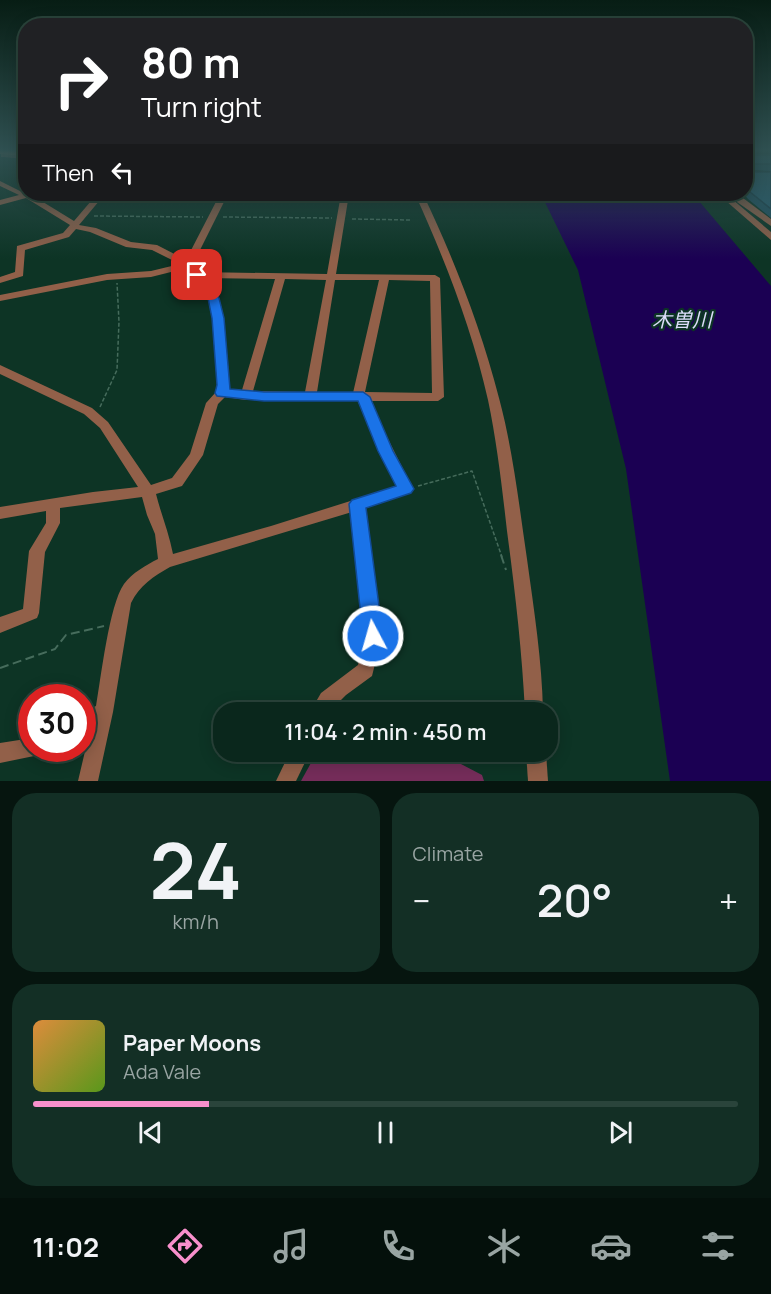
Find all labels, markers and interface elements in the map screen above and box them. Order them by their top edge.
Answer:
text: 80 m [141,33,241,91]
icon: right [42,42,120,120]
text: Turn right [141,88,262,125]
icon: left [106,156,139,189]
text: Then [42,158,94,188]
pin [171,249,222,300]
icon: arrive [180,258,213,291]
water label: 木曽川 [652,306,714,333]
position arrow [341,604,405,668]
speed limit sign: 30 [18,684,96,762]
text: 11:04 · 2 min · 450 m [284,717,487,747]
text: 24 [150,816,242,922]
text: Climate [413,840,484,867]
text: 20° [537,869,612,931]
text: − [413,878,430,923]
text: + [719,878,738,923]
text: km/h [172,908,219,935]
text: Paper Moons [123,1028,261,1058]
text: Ada Vale [123,1058,201,1085]
icon: previous [134,1116,167,1149]
icon: pause [369,1116,402,1149]
icon: next [604,1116,637,1149]
icon: directions [164,1225,206,1267]
icon: music [270,1225,312,1267]
icon: phone [377,1225,419,1267]
icon: climate [483,1225,525,1267]
icon: car [590,1225,632,1267]
icon: filters [697,1225,739,1267]
text: 11:02 [32,1228,99,1265]

